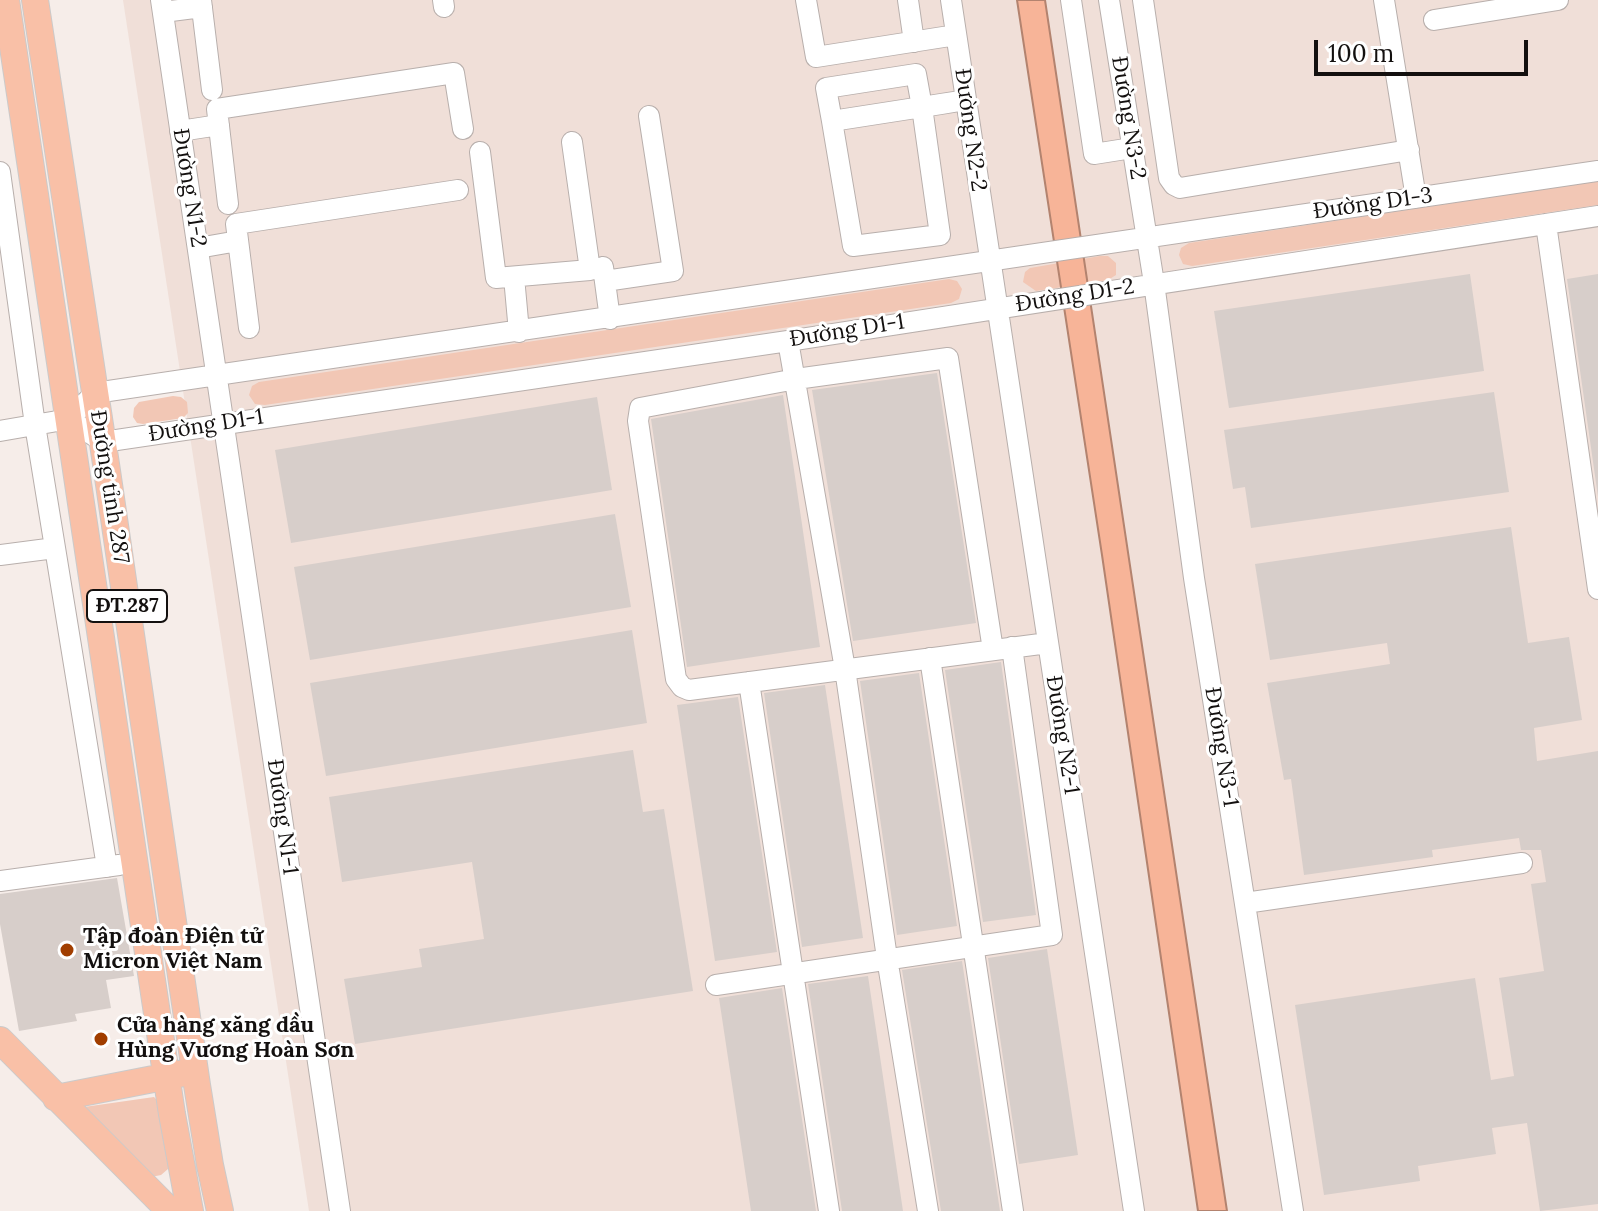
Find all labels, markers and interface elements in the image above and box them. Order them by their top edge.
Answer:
scale bar [1318,24,1532,74]
text: 100 m [1328,38,1394,69]
street label: Đường N3-2 [1105,54,1151,182]
street label: Đường N2-2 [948,67,992,193]
street label: Đường N1-2 [167,127,211,249]
street label: Đường D1-3 [1312,183,1434,225]
street label: Đường D1-2 [1014,274,1136,318]
street label: Đường D1-1 [788,309,906,353]
street label: Đường D1-1 [147,404,265,448]
street label: Đường tỉnh 287 [84,408,134,566]
road number: ĐT.287 [87,590,167,622]
street label: Đường N2-1 [1040,674,1084,796]
street label: Đường N3-1 [1199,685,1243,809]
street label: Đường N1-1 [261,758,303,876]
place label: Tập đoàn Điện tử Micron Việt Nam [83,924,263,976]
marker: Tập đoàn Điện tử Micron Việt Nam [58,941,76,959]
place label: Cửa hàng xăng dầu Hùng Vương Hoàn Sơn [117,1013,354,1064]
marker: Cửa hàng xăng dầu Hùng Vương Hoàn Sơn [92,1030,110,1048]

